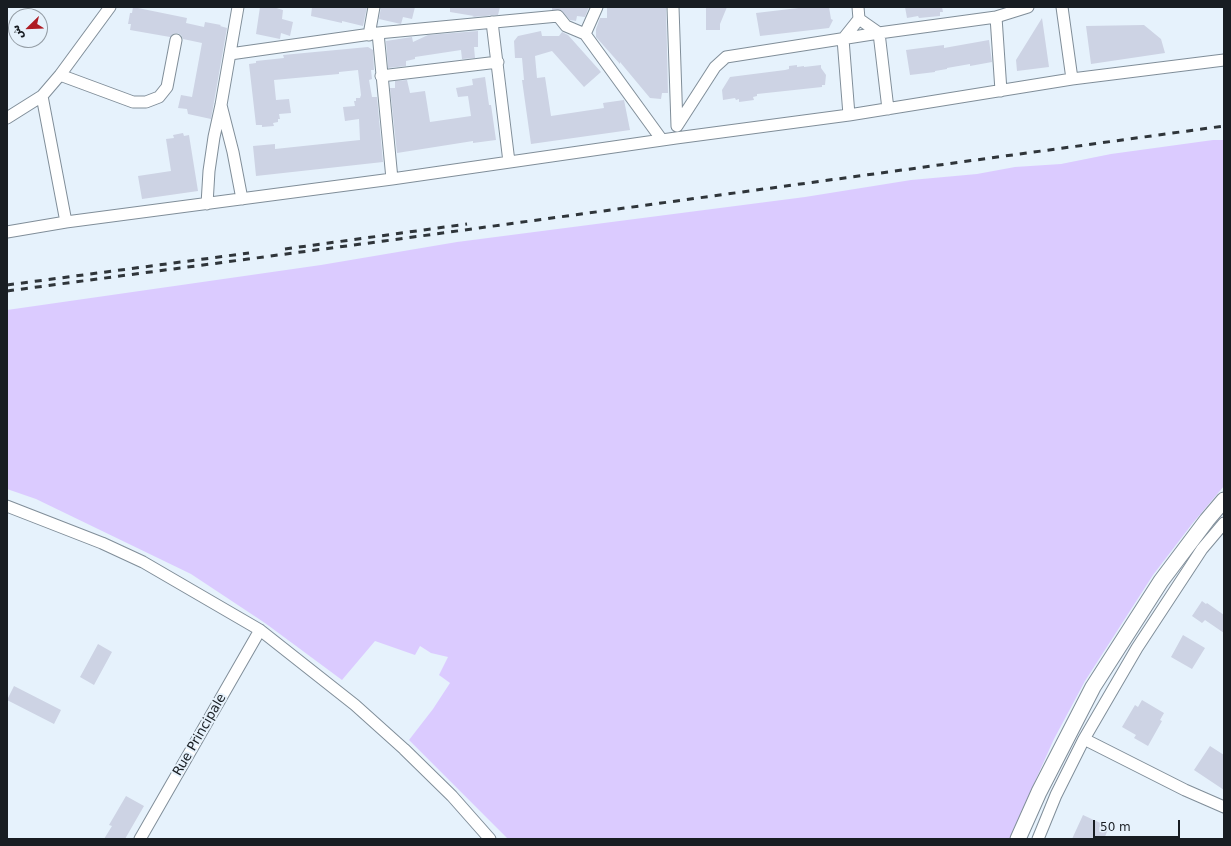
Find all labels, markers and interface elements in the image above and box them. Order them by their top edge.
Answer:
north arrow [8,8,48,48]
text: ش [8,23,26,42]
street label: Rue Principale [170,691,230,779]
scale bar [1095,812,1182,838]
text: 50 m [1100,820,1131,834]

